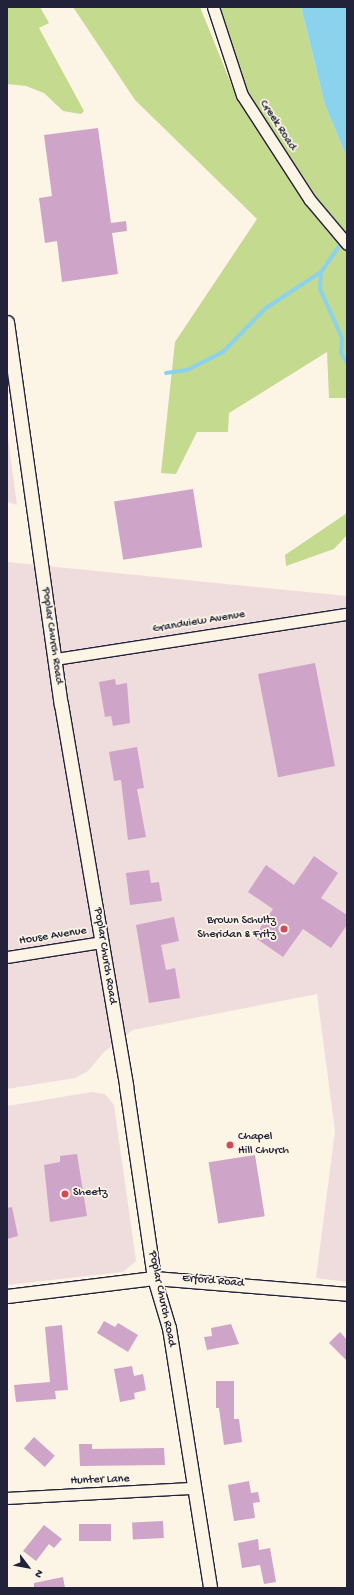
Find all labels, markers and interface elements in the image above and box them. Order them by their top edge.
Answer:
street label: Creek Road [255,98,299,154]
street label: Poplar Church Road [37,587,65,685]
street label: Grandview Avenue [152,609,246,637]
street label: Poplar Church Road [89,907,119,1005]
place label: Brown Schultz Sheridan & Fritz [197,915,276,943]
marker: Brown Schultz Sheridan & Fritz [279,924,289,934]
street label: House Avenue [18,925,88,949]
place label: Chapel Hill Church [238,1131,289,1159]
marker: Chapel Hill Church [225,1140,235,1150]
place label: Sheetz [73,1187,108,1201]
marker: Sheetz [60,1189,70,1199]
street label: Poplar Church Road [144,1250,178,1348]
street label: Erford Road [182,1272,244,1292]
street label: Hunter Lane [70,1473,130,1489]
north arrow [8,1547,48,1587]
text: N [31,1567,45,1580]

